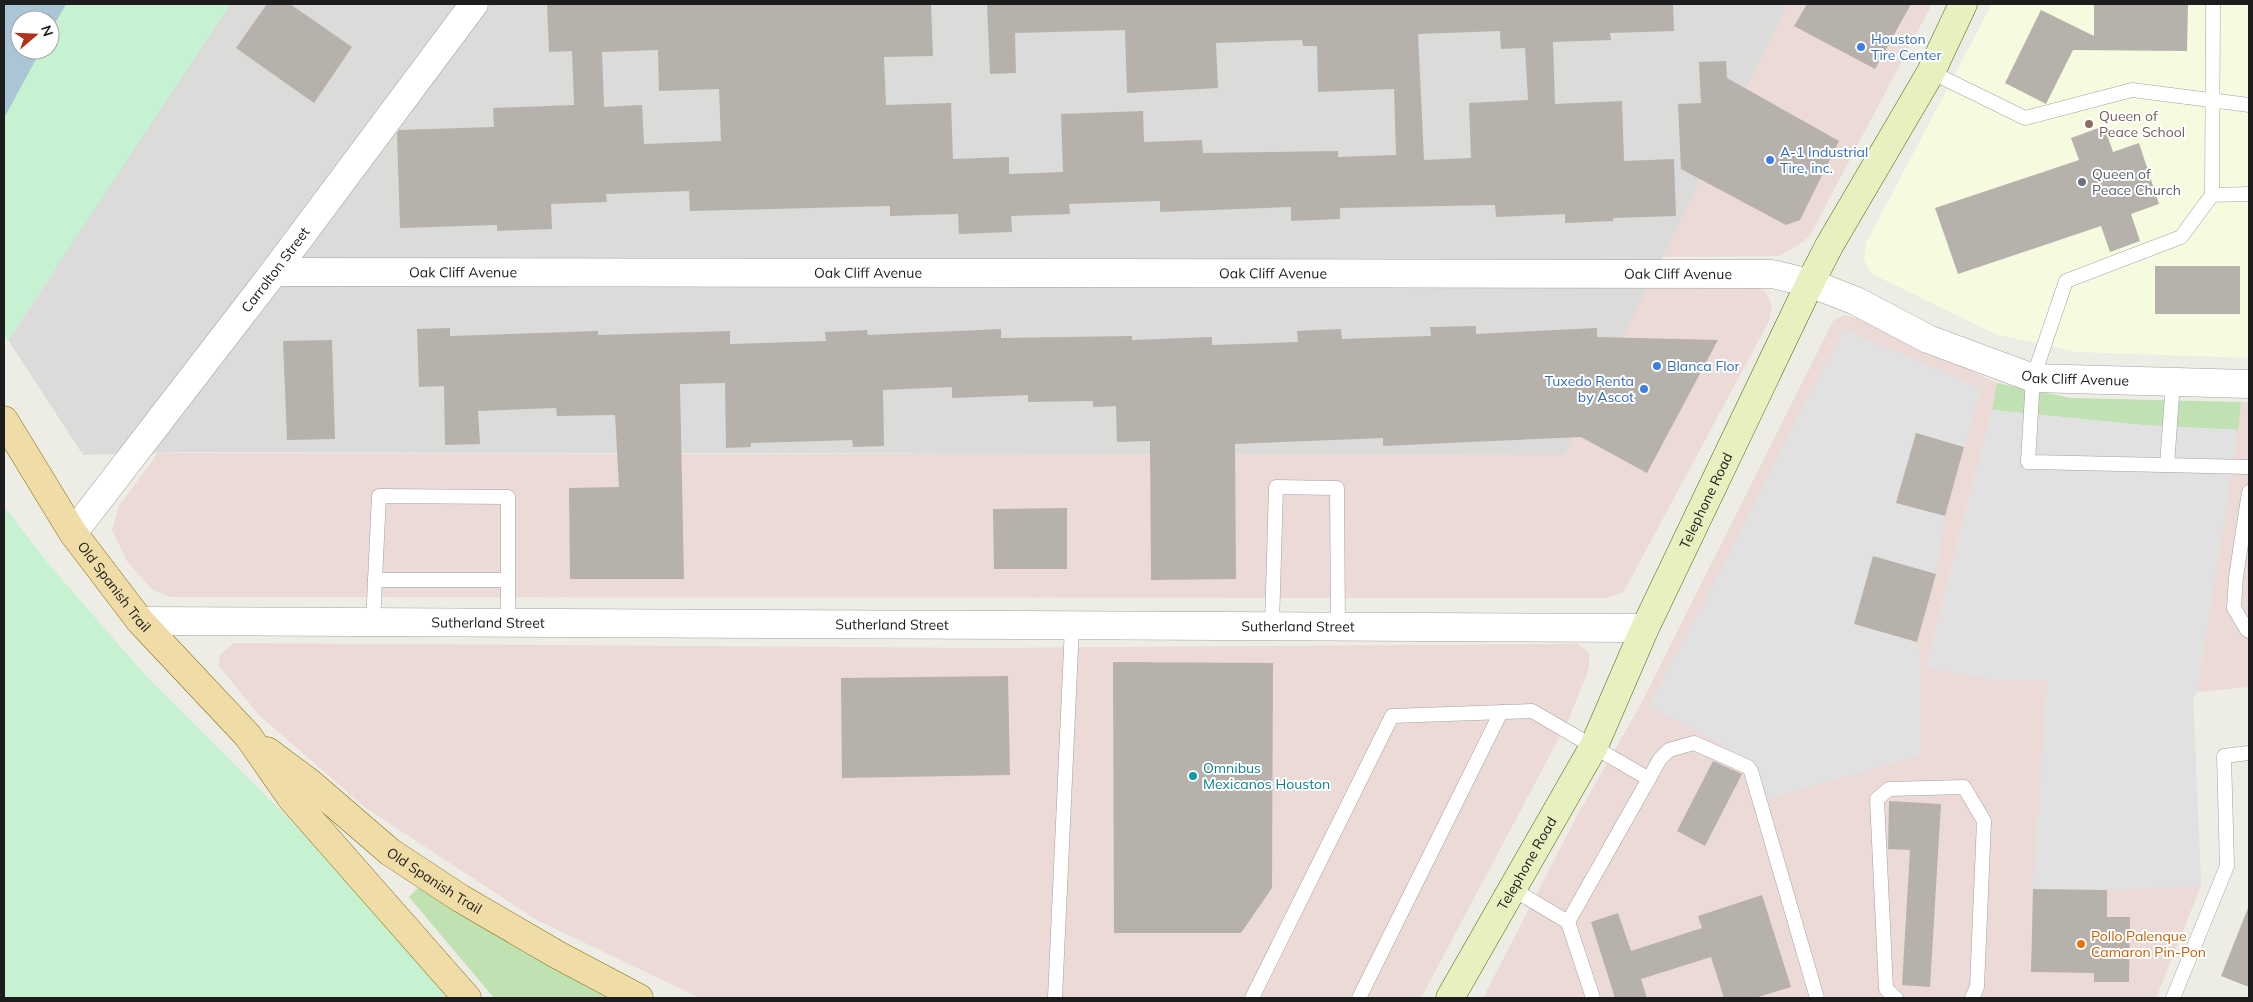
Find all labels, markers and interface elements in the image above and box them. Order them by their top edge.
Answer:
north arrow [10,10,60,60]
text: N [37,23,58,39]
place label: Houston Tire Center [1871,30,1942,64]
marker: Houston Tire Center [1855,41,1867,53]
place label: Queen of Peace School [2099,107,2185,141]
marker: Queen of Peace School [2083,118,2095,130]
place label: A-1 Industrial Tire, inc. [1780,143,1868,177]
marker: A-1 Industrial Tire, inc. [1764,154,1776,166]
place label: Queen of Peace Church [2092,165,2181,199]
marker: Queen of Peace Church [2076,176,2088,188]
street label: Carrolton Street [237,223,314,316]
street label: Oak Cliff Avenue [409,263,517,281]
street label: Oak Cliff Avenue [814,264,922,282]
street label: Oak Cliff Avenue [1219,264,1327,282]
street label: Oak Cliff Avenue [1624,265,1732,283]
place label: Blanca Flor [1667,357,1741,375]
marker: Blanca Flor [1651,360,1663,372]
street label: Oak Cliff Avenue [2019,365,2129,390]
place label: Tuxedo Renta by Ascot [1545,372,1634,406]
marker: Tuxedo Renta by Ascot [1638,383,1650,395]
street label: Telephone Road [1675,450,1737,552]
street label: Old Spanish Trail [74,538,155,636]
street label: Sutherland Street [431,613,545,632]
street label: Sutherland Street [835,615,949,634]
street label: Sutherland Street [1241,617,1355,636]
place label: Omnibus Mexicanos Houston [1203,759,1330,793]
marker: Omnibus Mexicanos Houston [1187,770,1199,782]
street label: Telephone Road [1493,814,1561,913]
street label: Old Spanish Trail [383,843,485,918]
place label: Pollo Palenque Camaron Pin-Pon [2091,927,2206,961]
marker: Pollo Palenque Camaron Pin-Pon [2075,938,2087,950]

